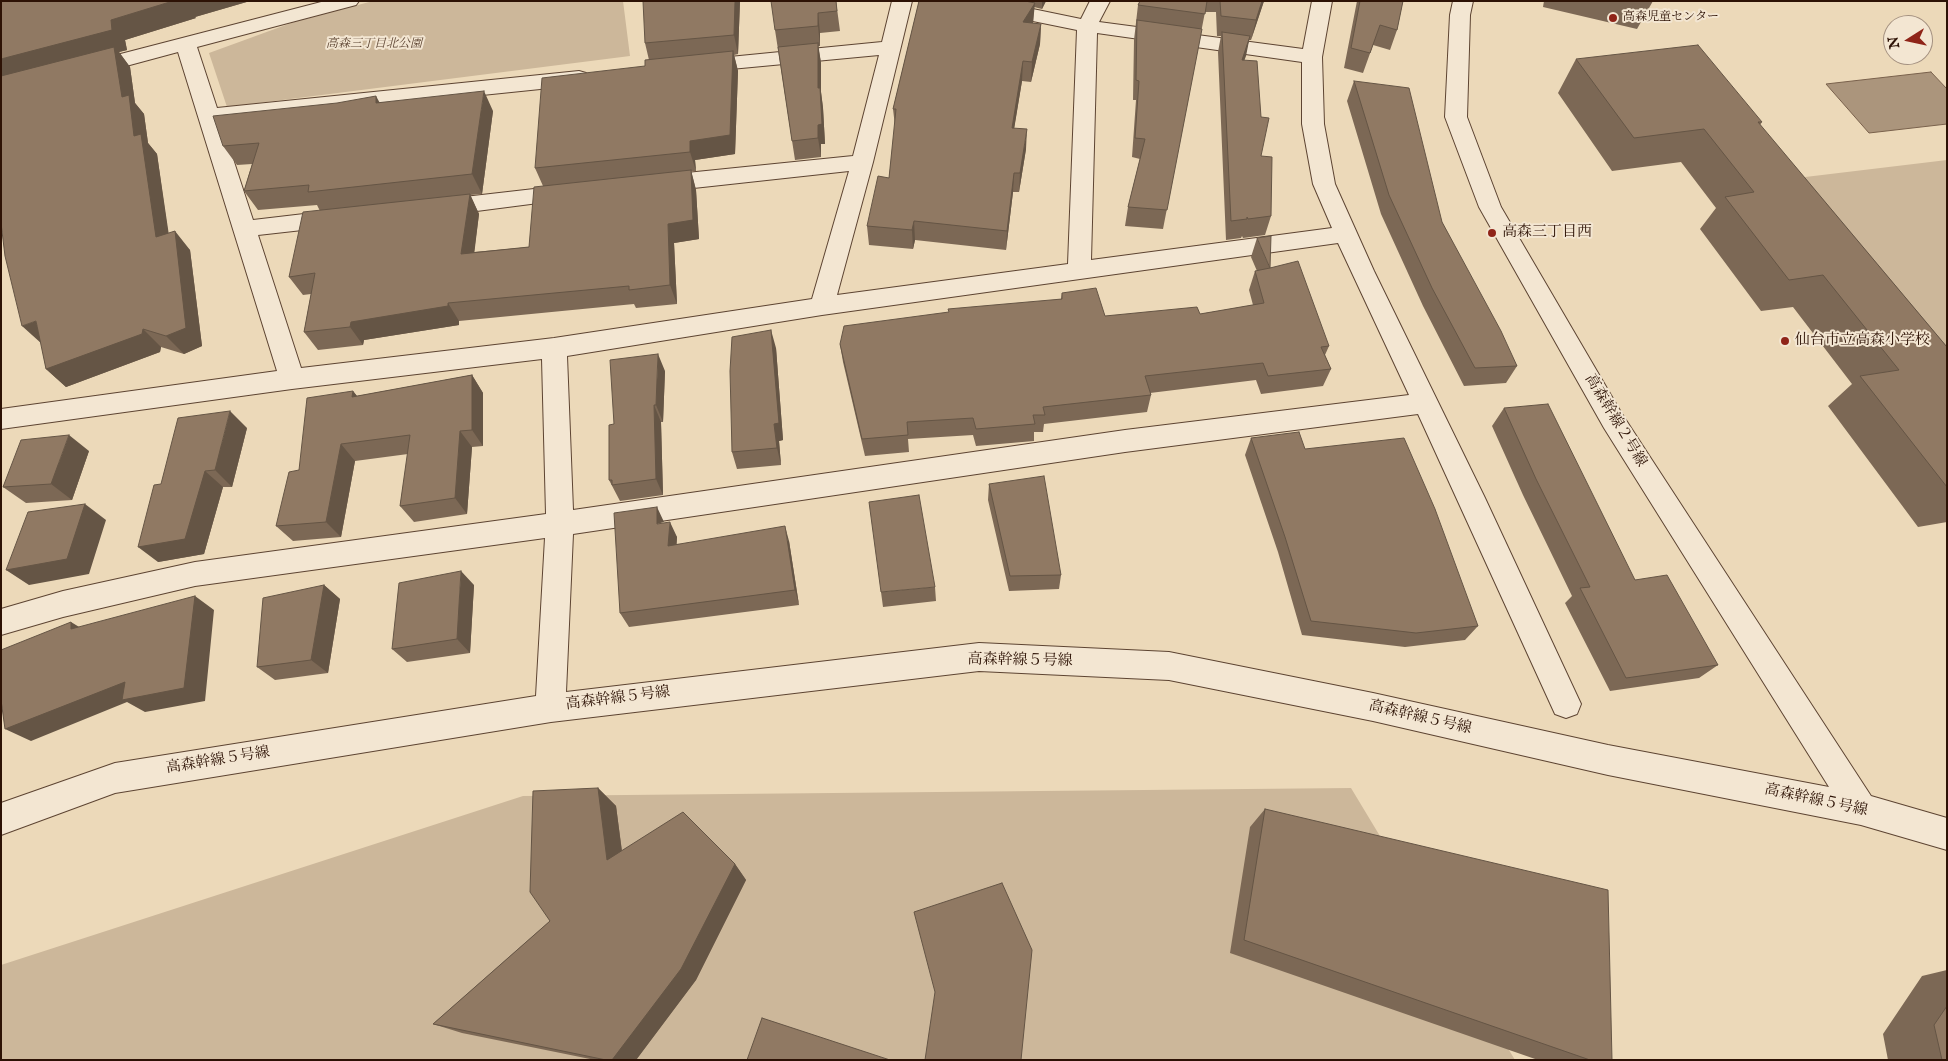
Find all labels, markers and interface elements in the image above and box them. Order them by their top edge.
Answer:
place label: 高森児童センター [1623,11,1719,25]
marker: 高森児童センター [1607,12,1619,24]
north arrow [1883,15,1933,65]
text: N [1884,35,1904,50]
park label: 高森三丁目北公園 [326,38,422,52]
place label: 高森三丁目西 [1502,224,1592,242]
marker: 高森三丁目西 [1486,227,1498,239]
place label: 仙台市立高森小学校 [1795,332,1930,350]
marker: 仙台市立高森小学校 [1779,335,1791,347]
street label: 高森幹線２号線 [1580,371,1650,471]
street label: 高森幹線５号線 [967,651,1073,671]
street label: 高森幹線５号線 [565,684,671,714]
street label: 高森幹線５号線 [1367,697,1473,739]
street label: 高森幹線５号線 [165,744,271,778]
street label: 高森幹線５号線 [1763,781,1869,821]

